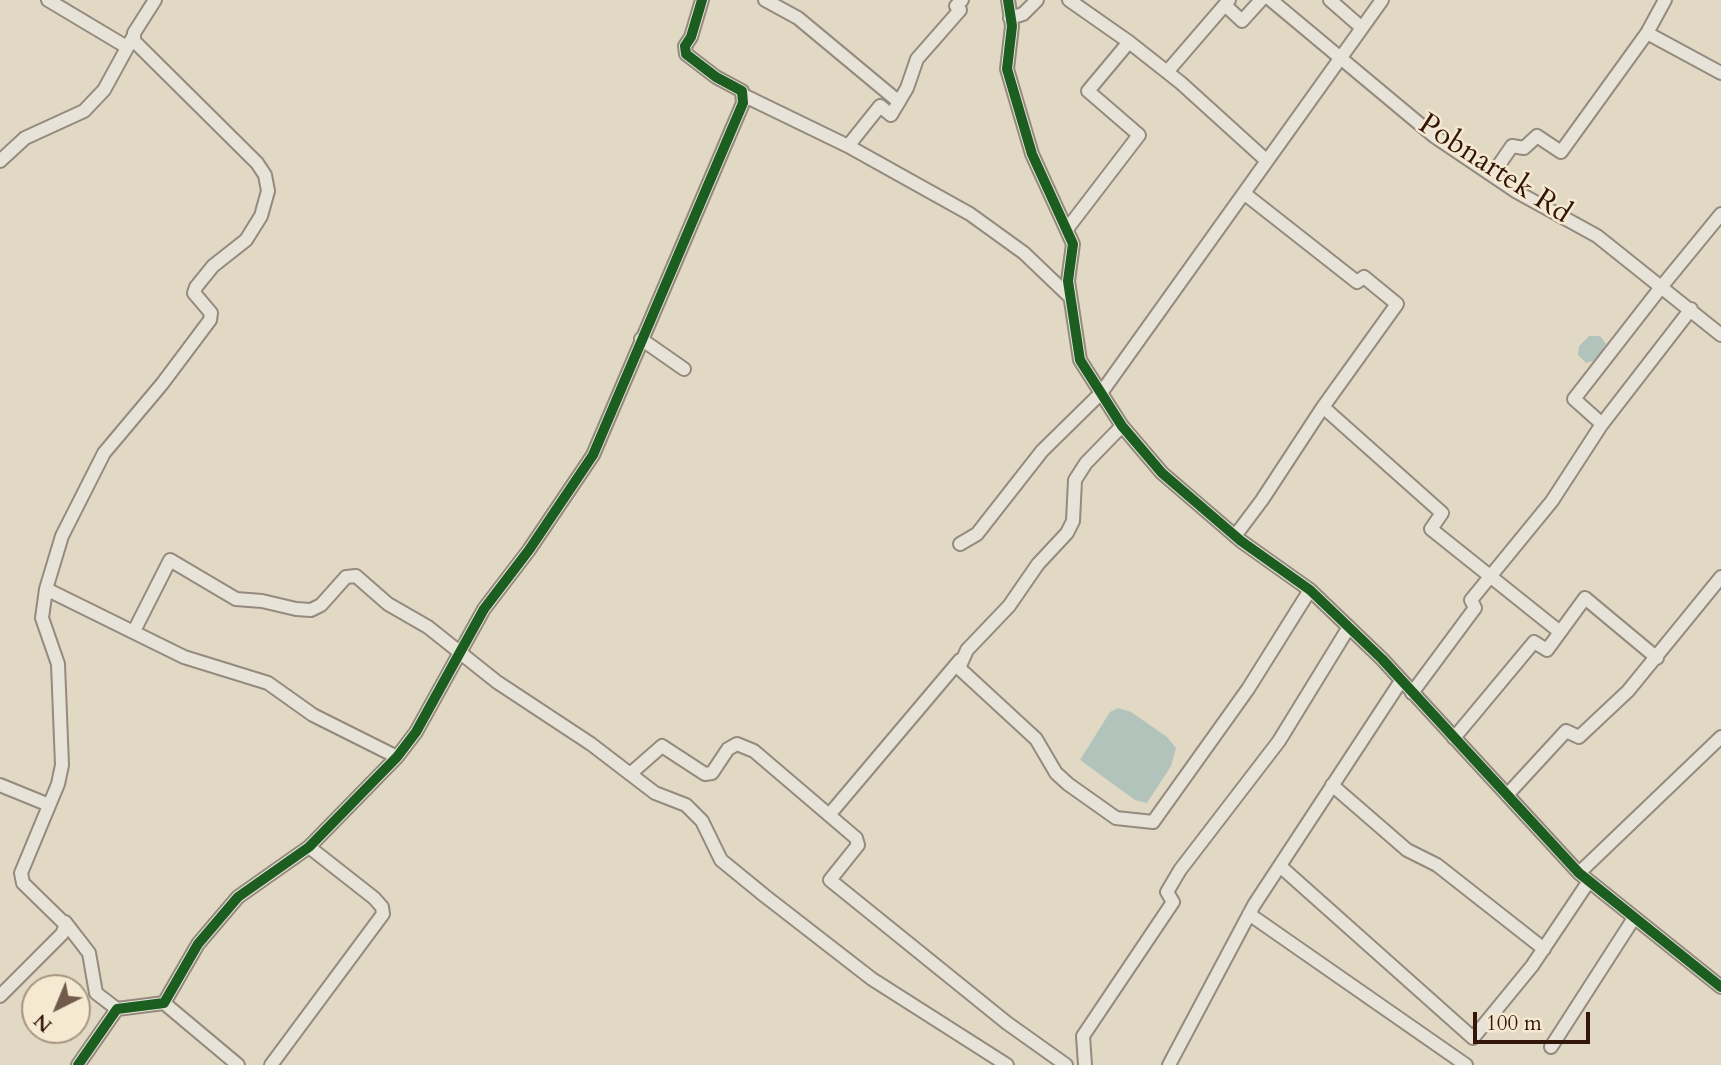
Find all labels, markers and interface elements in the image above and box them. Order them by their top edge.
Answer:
street label: Pobnartek Rd [1411,107,1577,233]
north arrow [21,974,91,1044]
scale bar [1476,998,1593,1042]
text: N [28,1008,58,1038]
text: 100 m [1486,1009,1542,1038]

